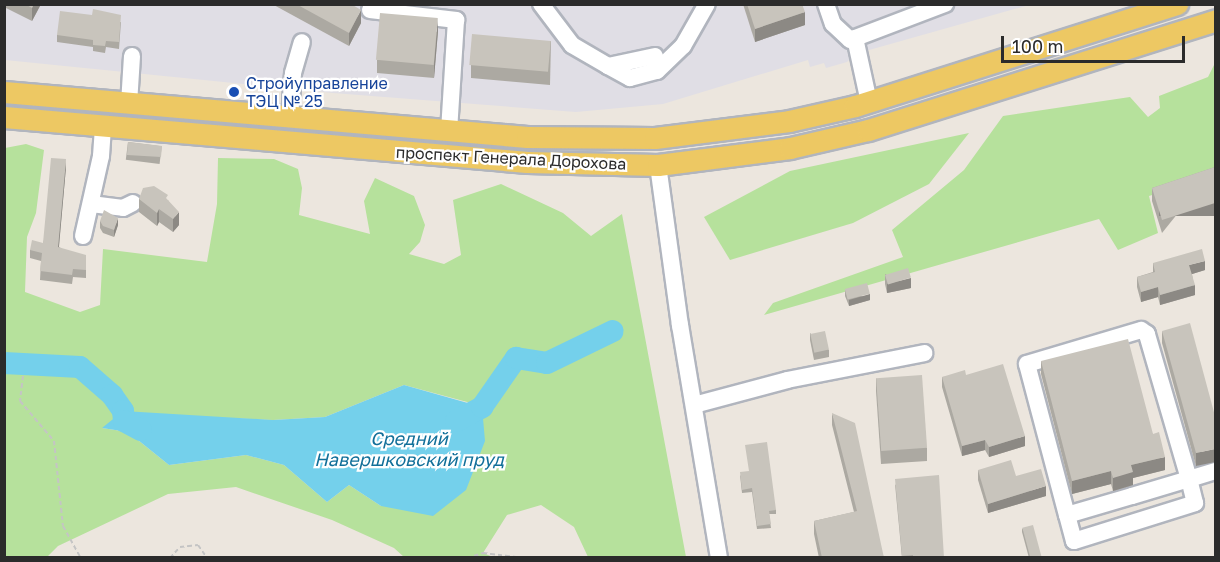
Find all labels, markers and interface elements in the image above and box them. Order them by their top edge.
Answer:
scale bar [1004,24,1188,62]
text: 100 m [1012,35,1063,57]
place label: Стройуправление ТЭЦ № 25 [246,73,388,111]
marker: Стройуправление ТЭЦ № 25 [227,85,241,99]
street label: проспект Генерала Дорохова [395,142,627,174]
water label: Средний Навершковский пруд [314,428,504,470]

